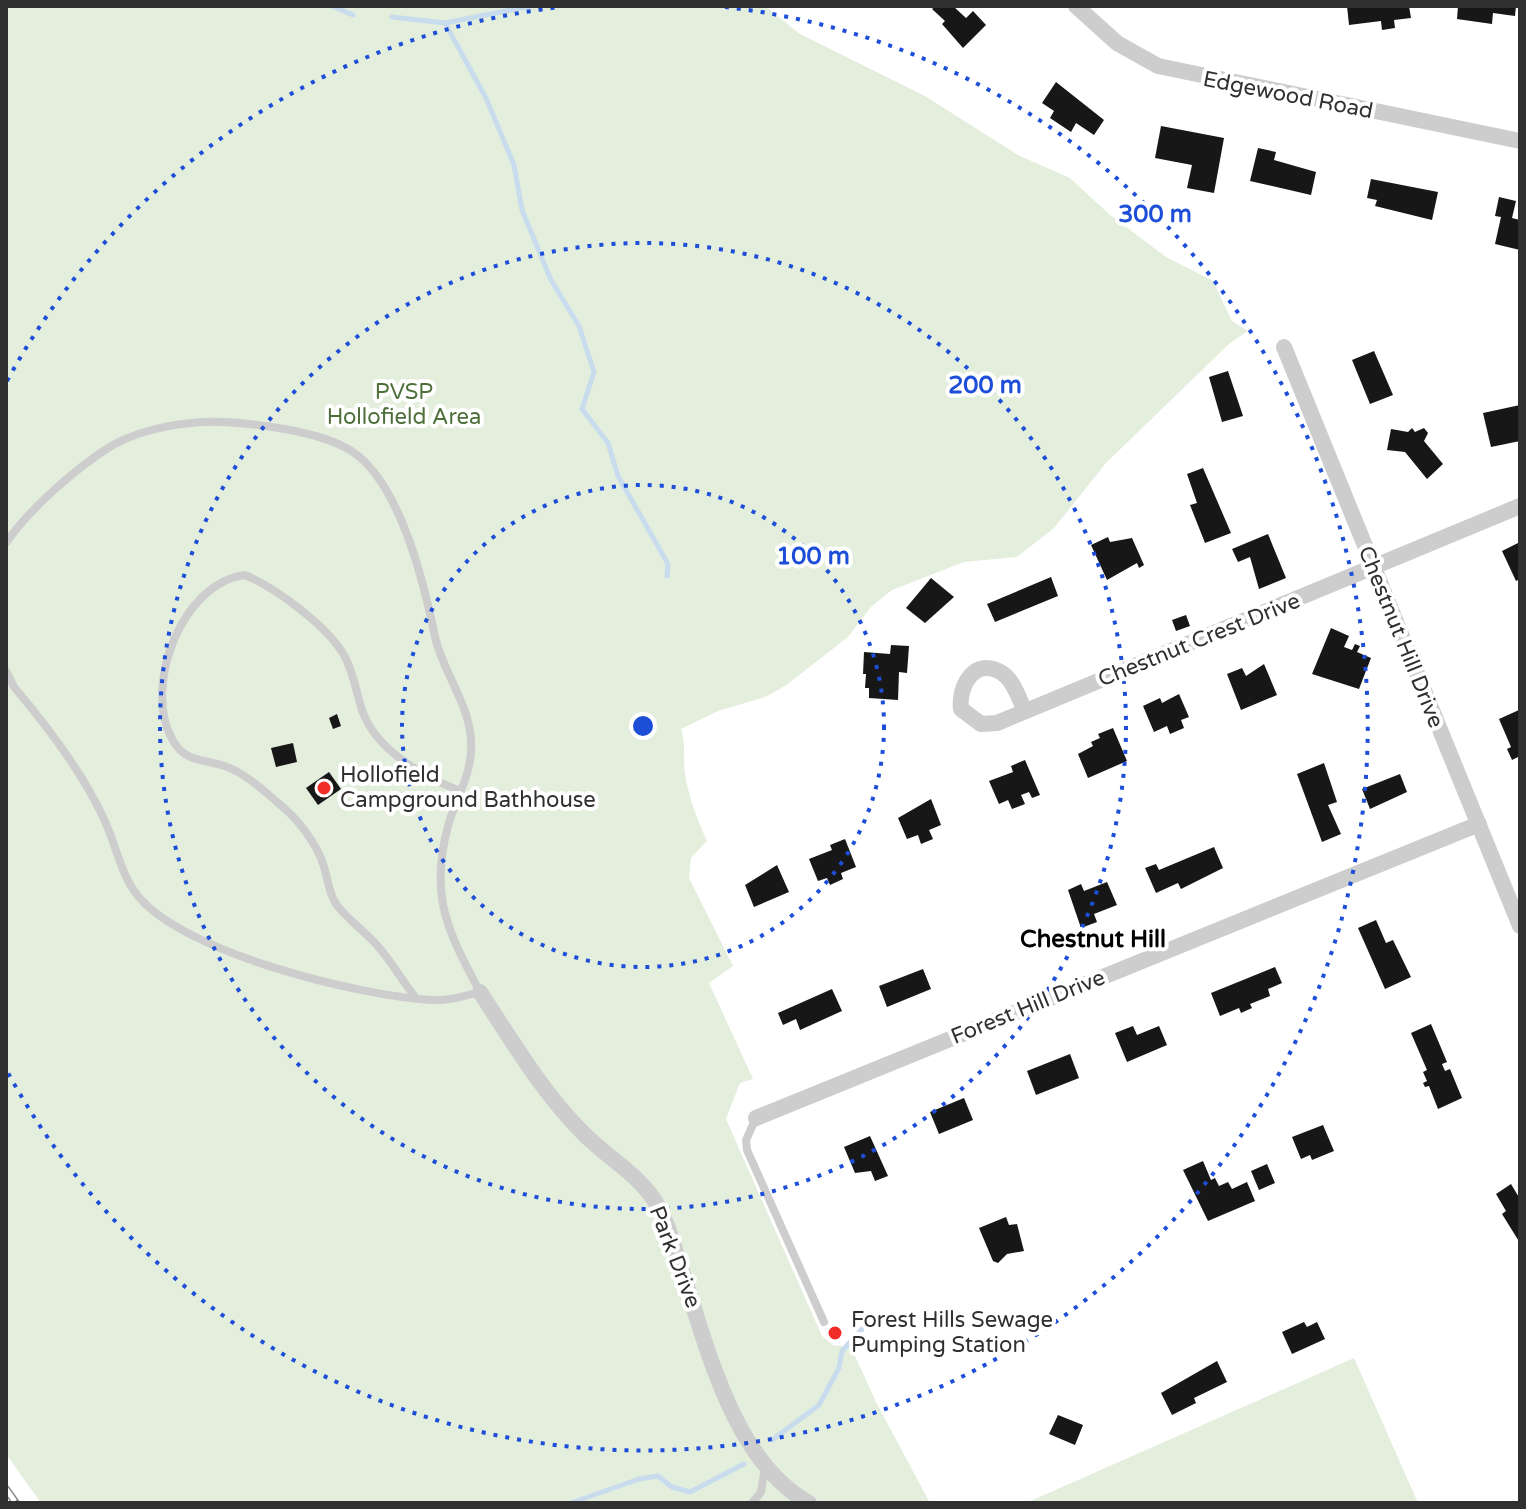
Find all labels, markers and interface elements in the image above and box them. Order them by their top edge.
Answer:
street label: Edgewood Road [1201,66,1375,124]
text: 300 m [1118,200,1192,229]
text: 200 m [948,371,1022,400]
park label: PVSP Hollofield Area [327,379,481,430]
text: 100 m [776,542,850,571]
street label: Chestnut Hill Drive [1353,542,1449,732]
street label: Chestnut Crest Drive [1094,588,1304,692]
centre of rings [629,712,657,740]
place label: Hollofield Campground Bathhouse [340,762,596,813]
marker: Hollofield Campground Bathhouse [315,779,333,797]
district label: Chestnut Hill [1020,925,1166,954]
street label: Forest Hill Drive [947,964,1109,1050]
street label: Park Drive [644,1202,706,1312]
place label: Forest Hills Sewage Pumping Station [851,1307,1053,1358]
marker: Forest Hills Sewage Pumping Station [826,1324,844,1342]

